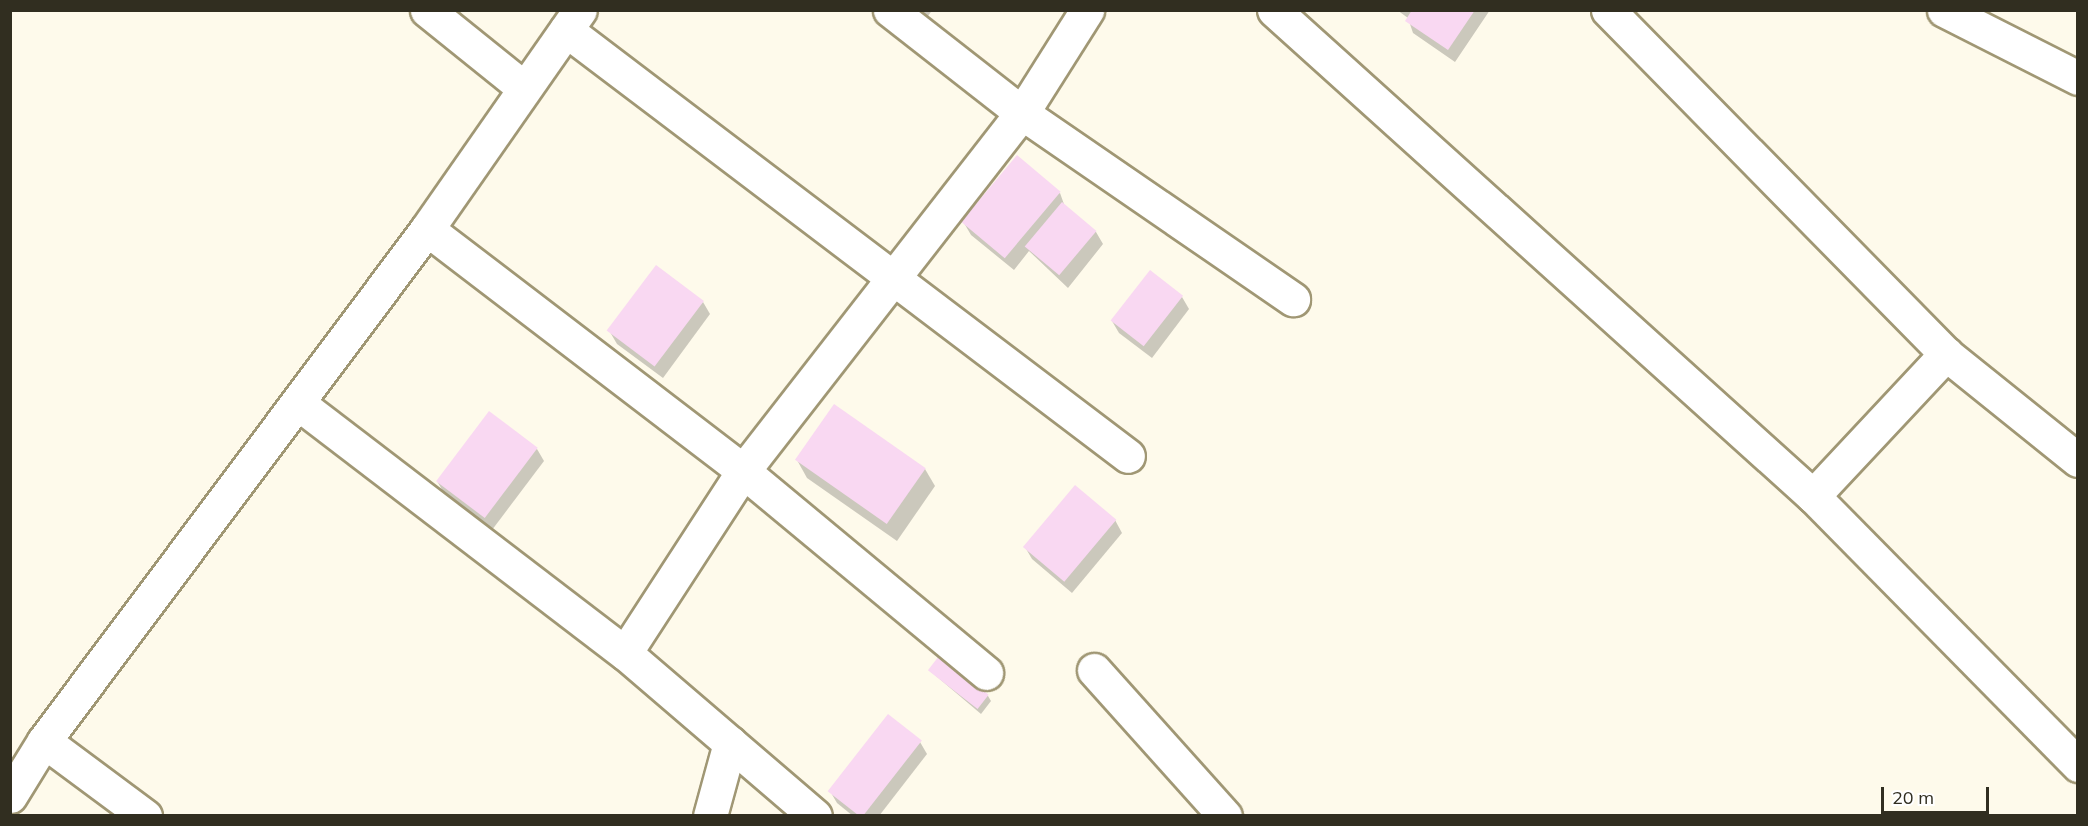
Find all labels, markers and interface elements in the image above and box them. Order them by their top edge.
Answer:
scale bar [1884,775,1992,813]
text: 20 m [1892,786,1934,809]

